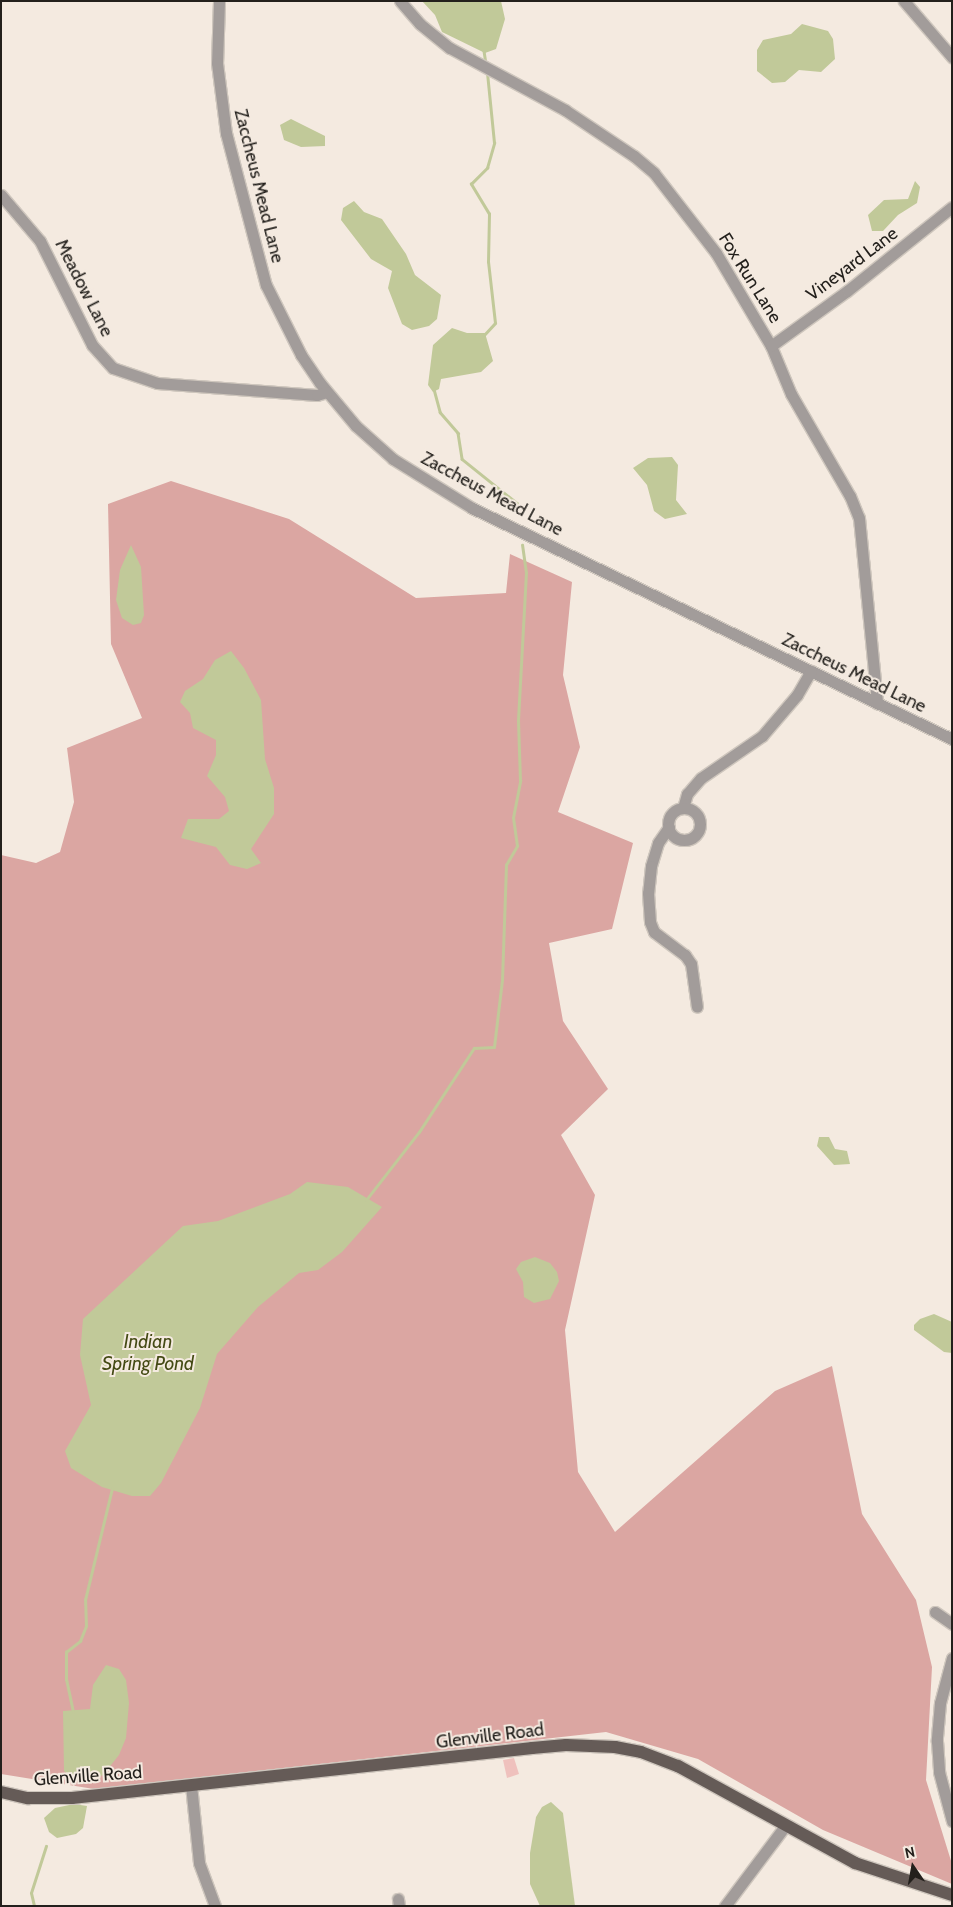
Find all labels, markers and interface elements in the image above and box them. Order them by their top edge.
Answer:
street label: Zaccheus Mead Lane [229,107,289,265]
street label: Vineyard Lane [802,223,902,305]
street label: Fox Run Lane [714,229,786,327]
street label: Meadow Lane [50,236,118,340]
street label: Zaccheus Mead Lane [417,447,567,541]
street label: Zaccheus Mead Lane [778,629,930,717]
water label: Indian Spring Pond [102,1331,194,1375]
street label: Glenville Road [435,1719,545,1753]
street label: Glenville Road [33,1761,143,1791]
north arrow [888,1842,938,1892]
text: N [903,1842,917,1862]

